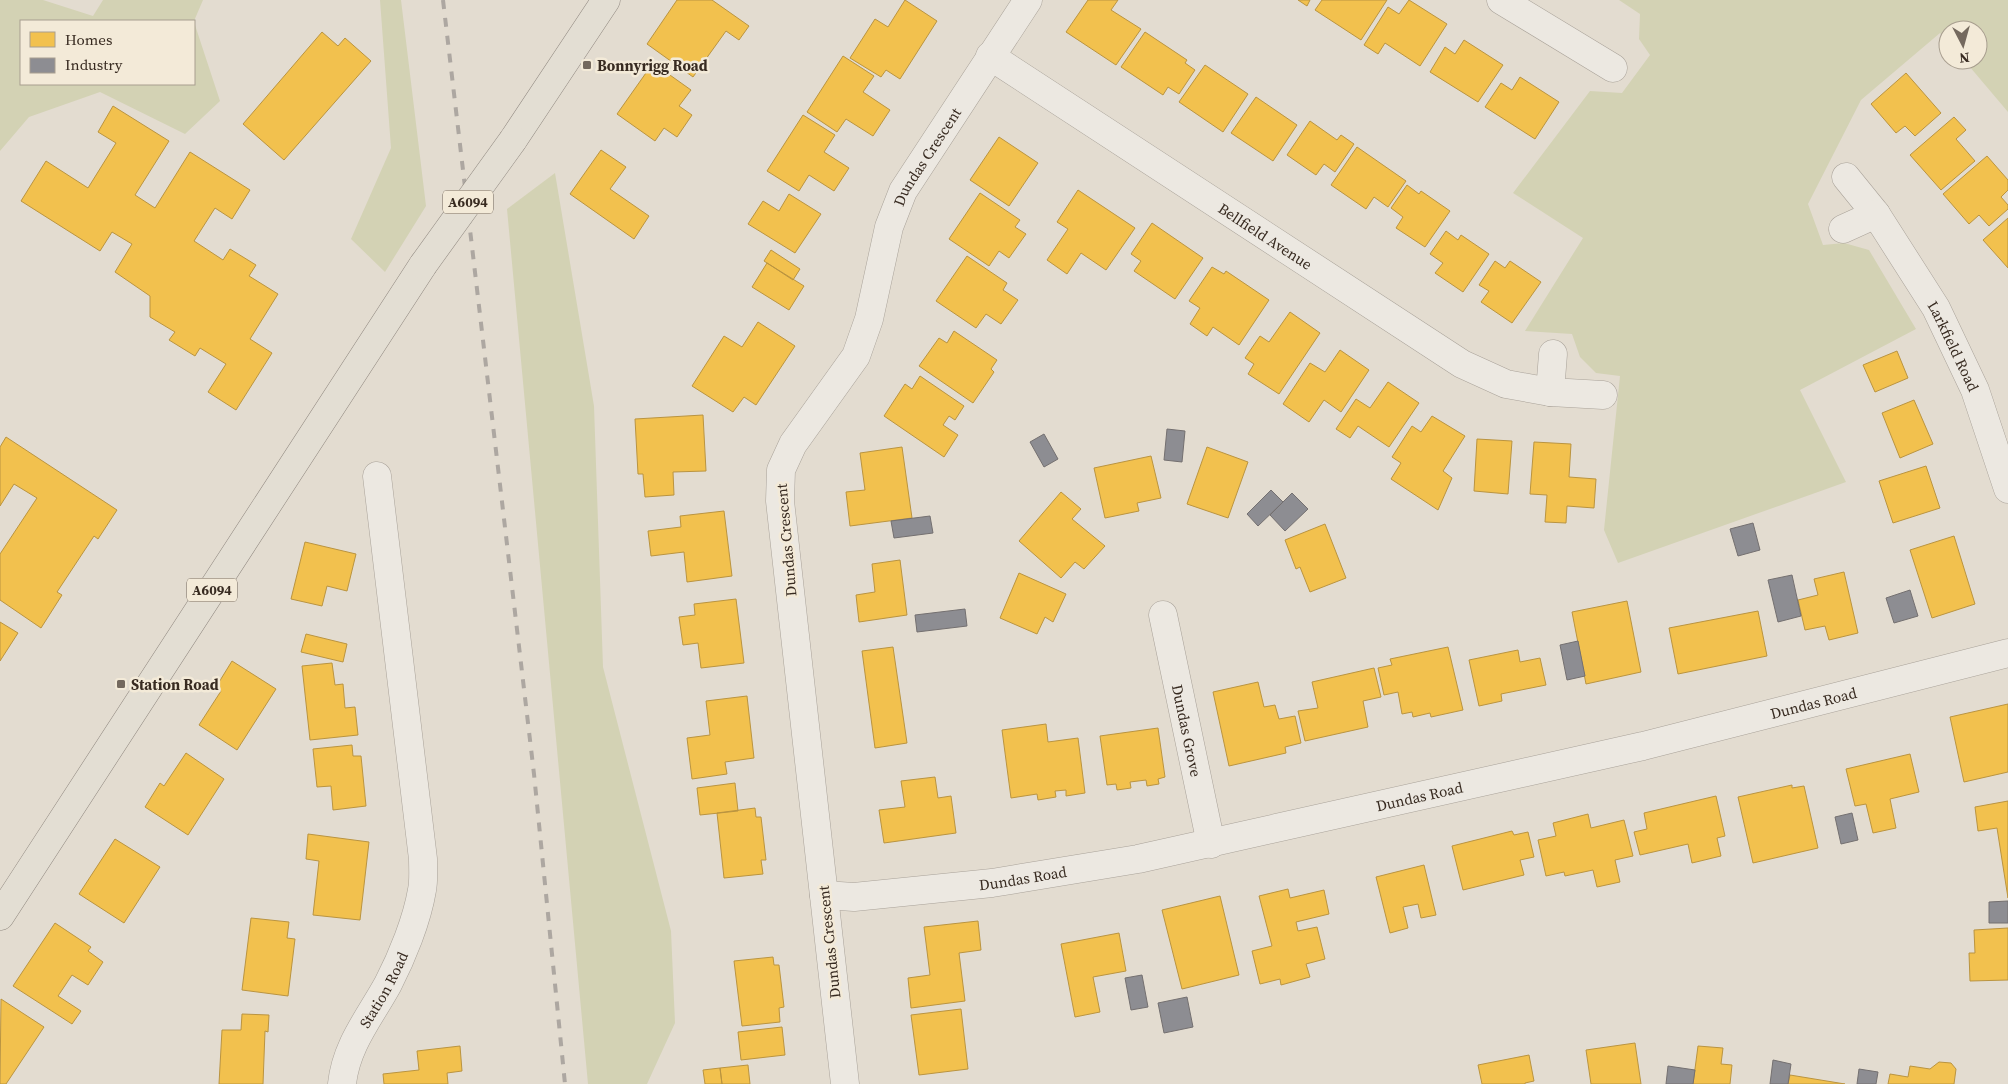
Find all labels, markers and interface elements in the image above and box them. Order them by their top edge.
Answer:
legend [20,20,195,85]
north arrow [1938,20,1988,70]
text: Homes [65,29,112,50]
text: N [1958,47,1970,68]
text: Industry [65,54,123,75]
place label: Bonnyrigg Road [597,55,708,76]
marker: Bonnyrigg Road [581,59,593,71]
street label: Dundas Crescent [888,103,966,209]
road number: A6094 [443,190,493,213]
street label: Bellfield Avenue [1214,197,1317,274]
street label: Larkfield Road [1923,296,1985,395]
street label: Dundas Crescent [771,483,801,597]
road number: A6094 [187,578,237,602]
place label: Station Road [131,674,219,695]
marker: Station Road [115,678,127,690]
street label: Dundas Road [1768,681,1859,724]
street label: Dundas Grove [1167,682,1207,779]
street label: Dundas Road [1374,776,1465,816]
street label: Dundas Road [978,860,1069,895]
street label: Dundas Crescent [813,885,845,999]
street label: Station Road [354,948,413,1032]

